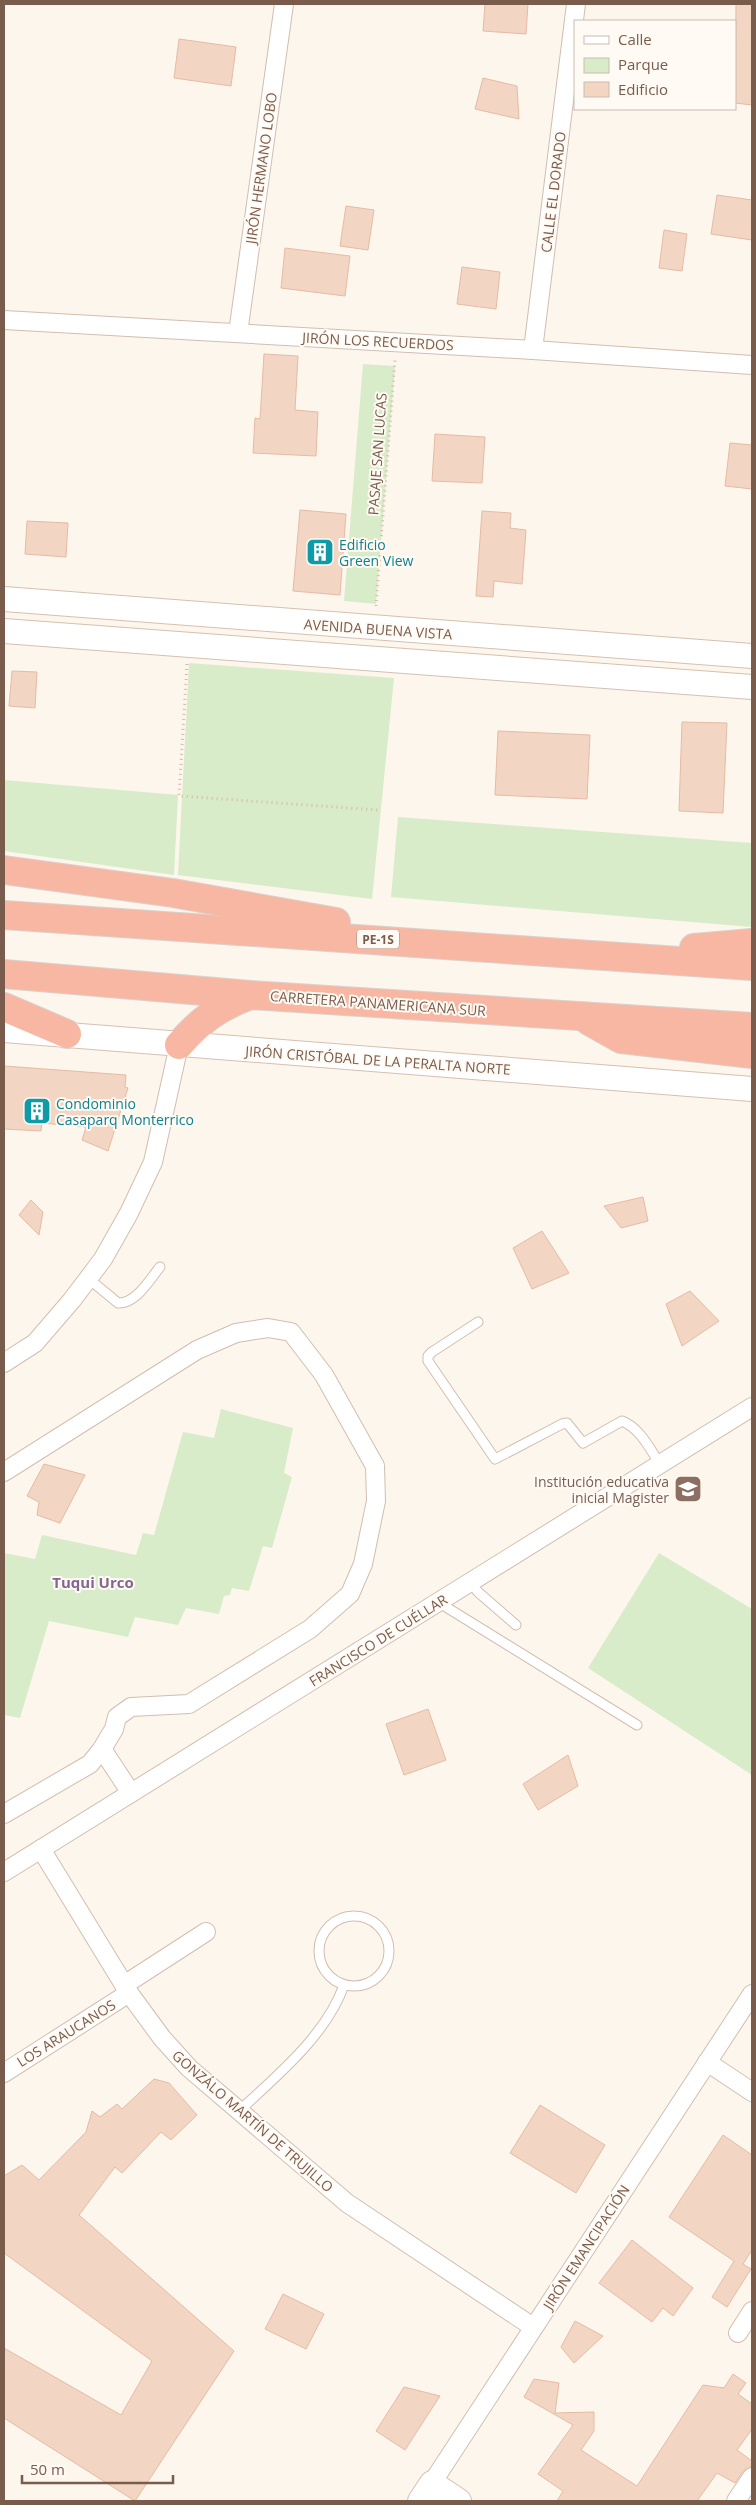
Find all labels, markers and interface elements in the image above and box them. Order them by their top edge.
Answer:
legend [574,20,736,110]
text: Calle [618,29,652,49]
text: Parque [618,54,668,74]
text: Edificio [618,79,668,99]
street label: JIRÓN HERMANO LOBO [241,91,281,247]
street label: CALLE EL DORADO [536,130,570,254]
street label: JIRÓN LOS RECUERDOS [300,327,454,354]
street label: PASAJE SAN LUCAS [363,392,391,516]
place label: Edificio Green View [339,535,414,570]
building icon: Edificio Green View [305,537,335,567]
street label: AVENIDA BUENA VISTA [303,614,453,644]
road number: PE-1S [357,930,399,949]
street label: CARRETERA PANAMERICANA SUR [270,986,487,1020]
street label: JIRÓN CRISTÓBAL DE LA PERALTA NORTE [243,1041,511,1079]
place label: Condominio Casaparq Monterrico [56,1094,194,1129]
building icon: Condominio Casaparq Monterrico [22,1096,52,1126]
place label: Institución educativa inicial Magister [534,1472,669,1507]
school or university icon: Institución educativa inicial Magister [673,1474,703,1504]
district label: Tuqui Urco [52,1572,134,1592]
street label: FRANCISCO DE CUÉLLAR [305,1589,451,1690]
street label: LOS ARAUCANOS [13,1995,119,2071]
street label: GONZÁLO MARTÍN DE TRUJILLO [168,2046,338,2196]
street label: JIRÓN EMANCIPACIÓN [537,2181,634,2315]
scale bar [22,2452,174,2484]
text: 50 m [30,2459,65,2479]

